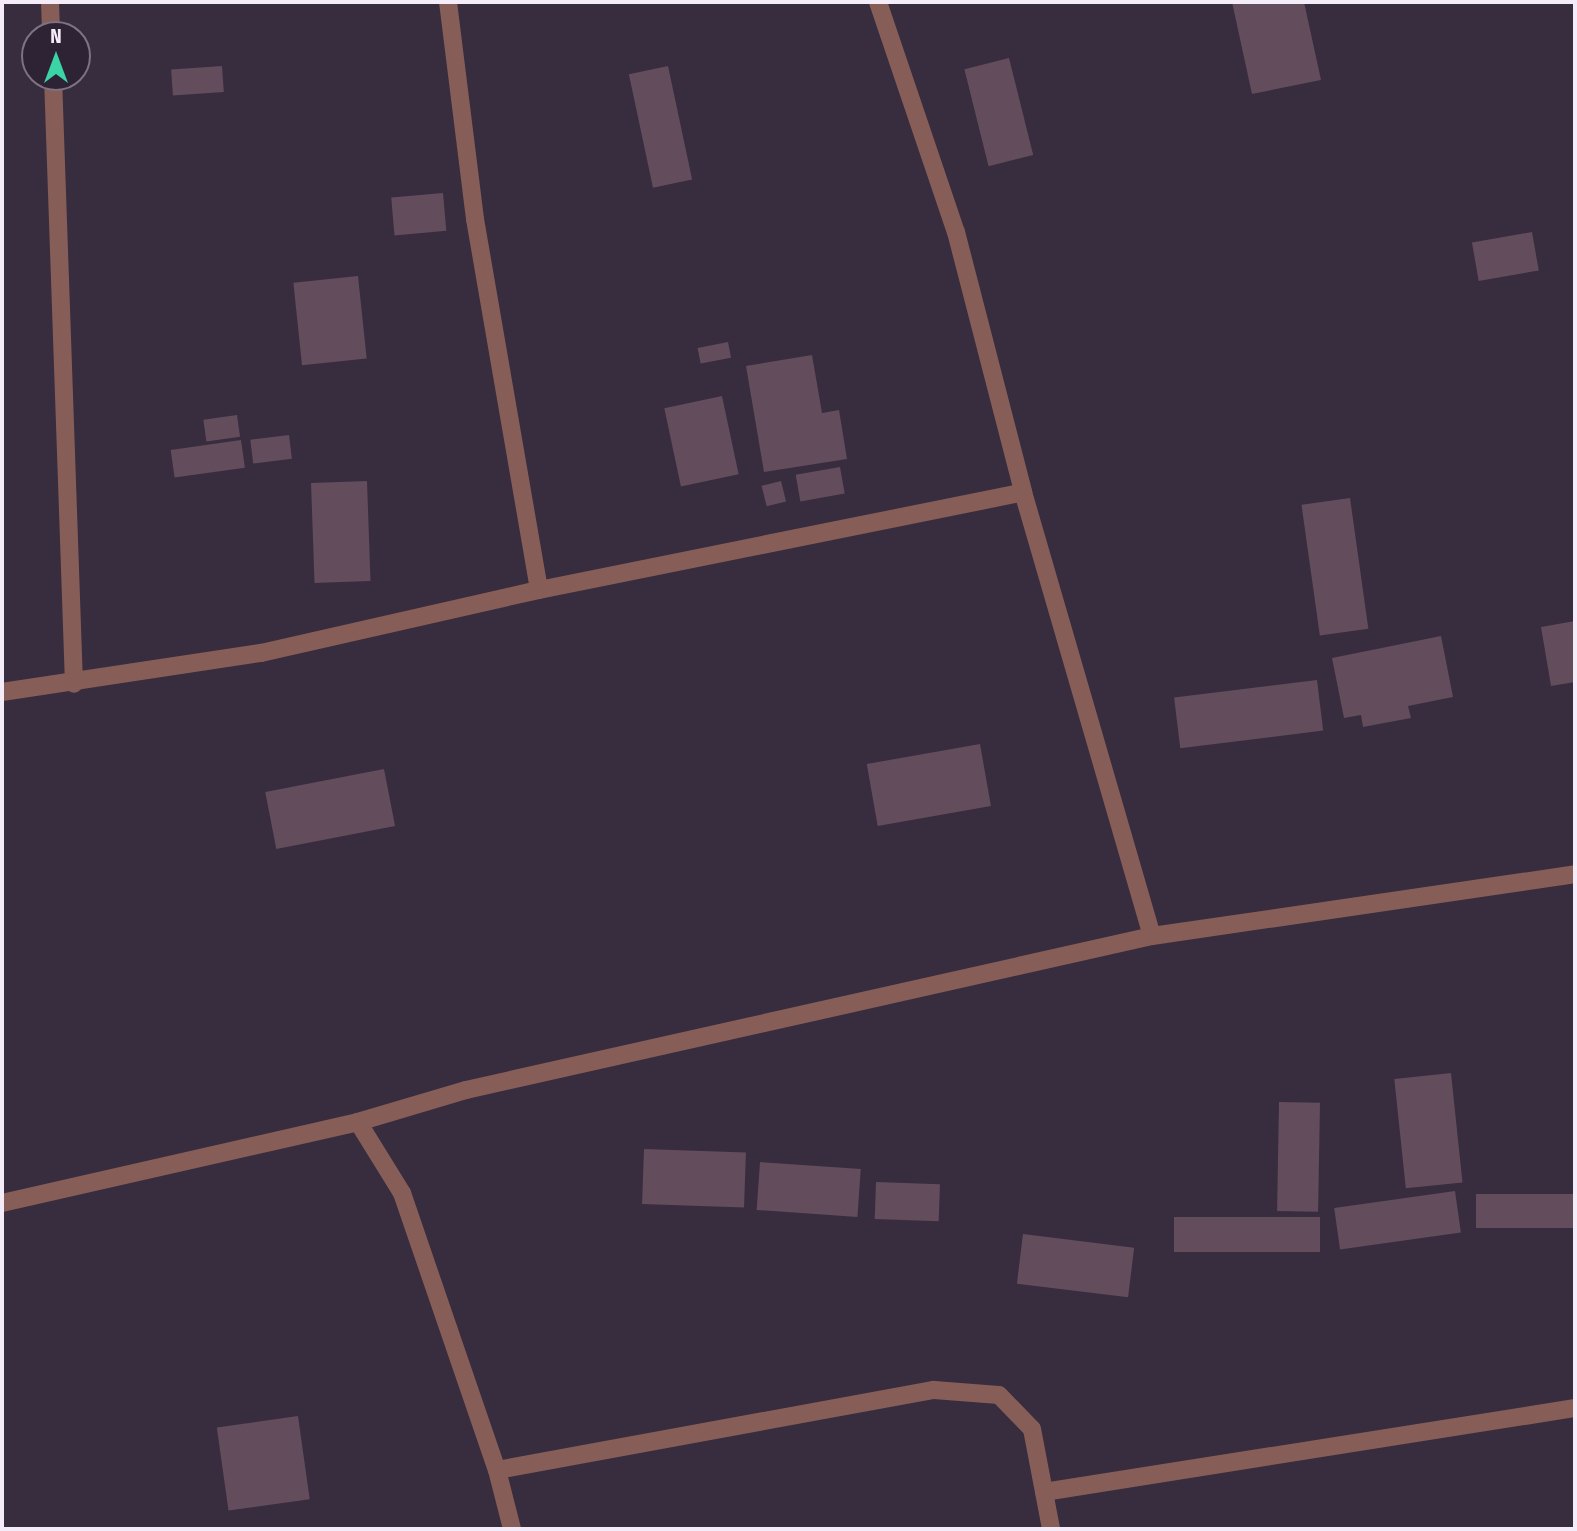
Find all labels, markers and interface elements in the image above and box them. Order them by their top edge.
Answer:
north arrow [21,21,91,91]
text: N [50,25,62,48]

